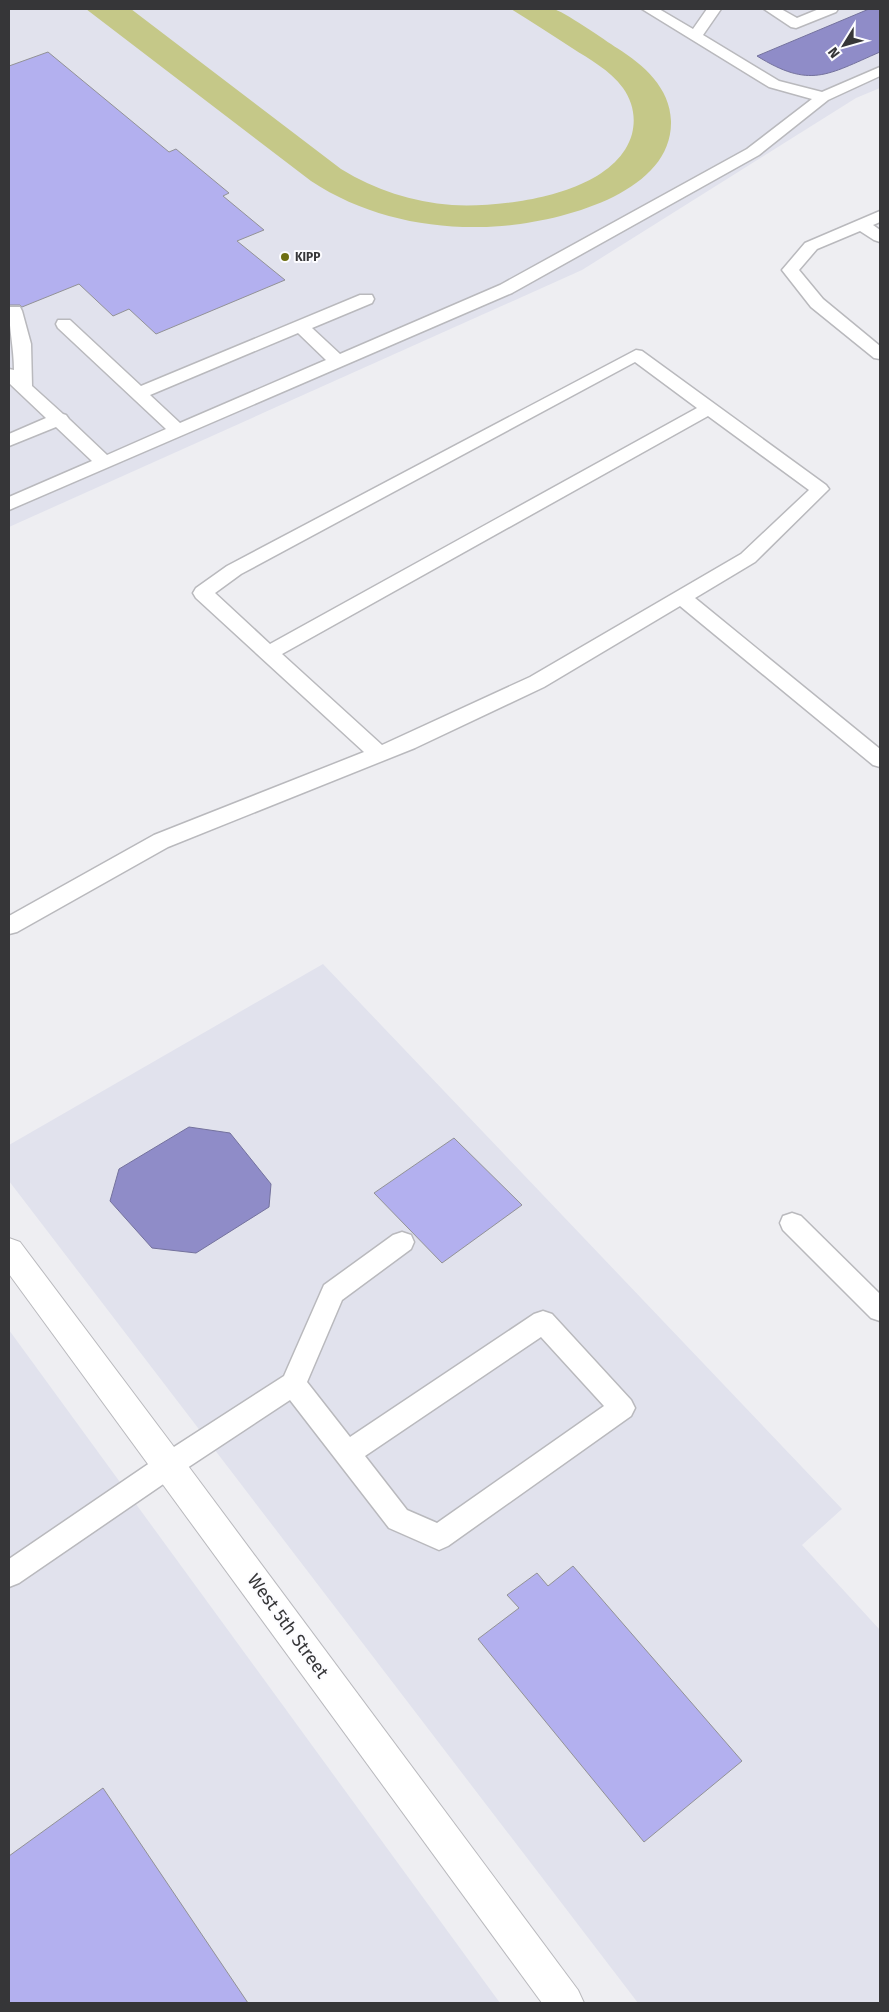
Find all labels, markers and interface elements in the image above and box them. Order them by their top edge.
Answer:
north arrow [819,20,869,70]
text: N [824,44,844,61]
place label: KIPP [295,250,321,264]
marker: KIPP [279,251,291,263]
street label: West 5th Street [243,1569,334,1683]

